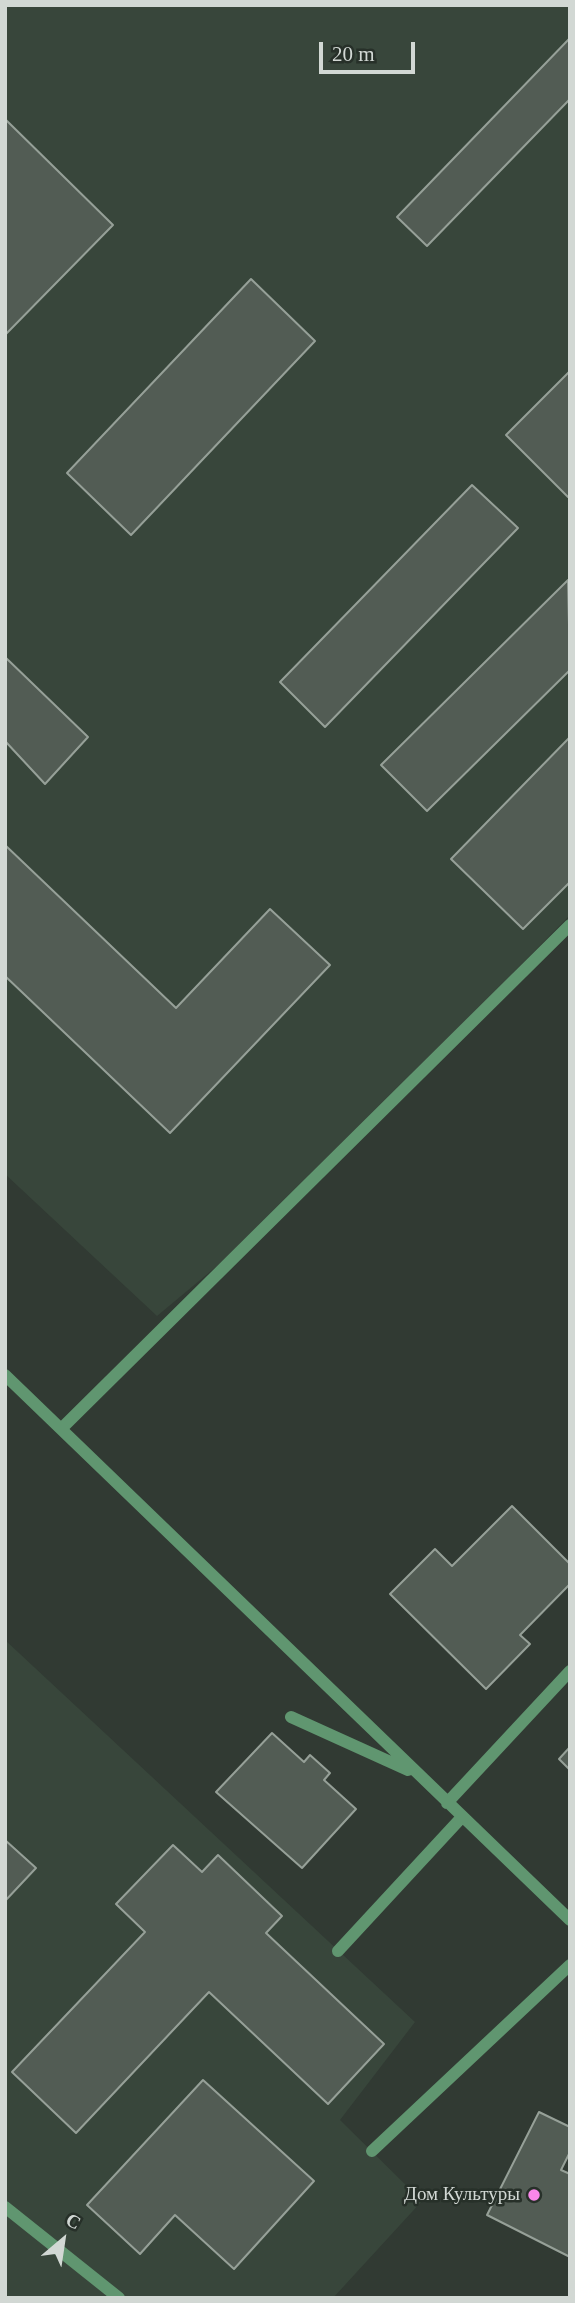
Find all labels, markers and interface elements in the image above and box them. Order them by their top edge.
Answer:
scale bar [323,28,419,72]
text: 20 m [332,42,375,66]
place label: Дом Культуры [404,2184,520,2206]
marker: Дом Культуры [526,2187,542,2203]
north arrow [28,2205,98,2275]
text: С [62,2209,85,2234]

